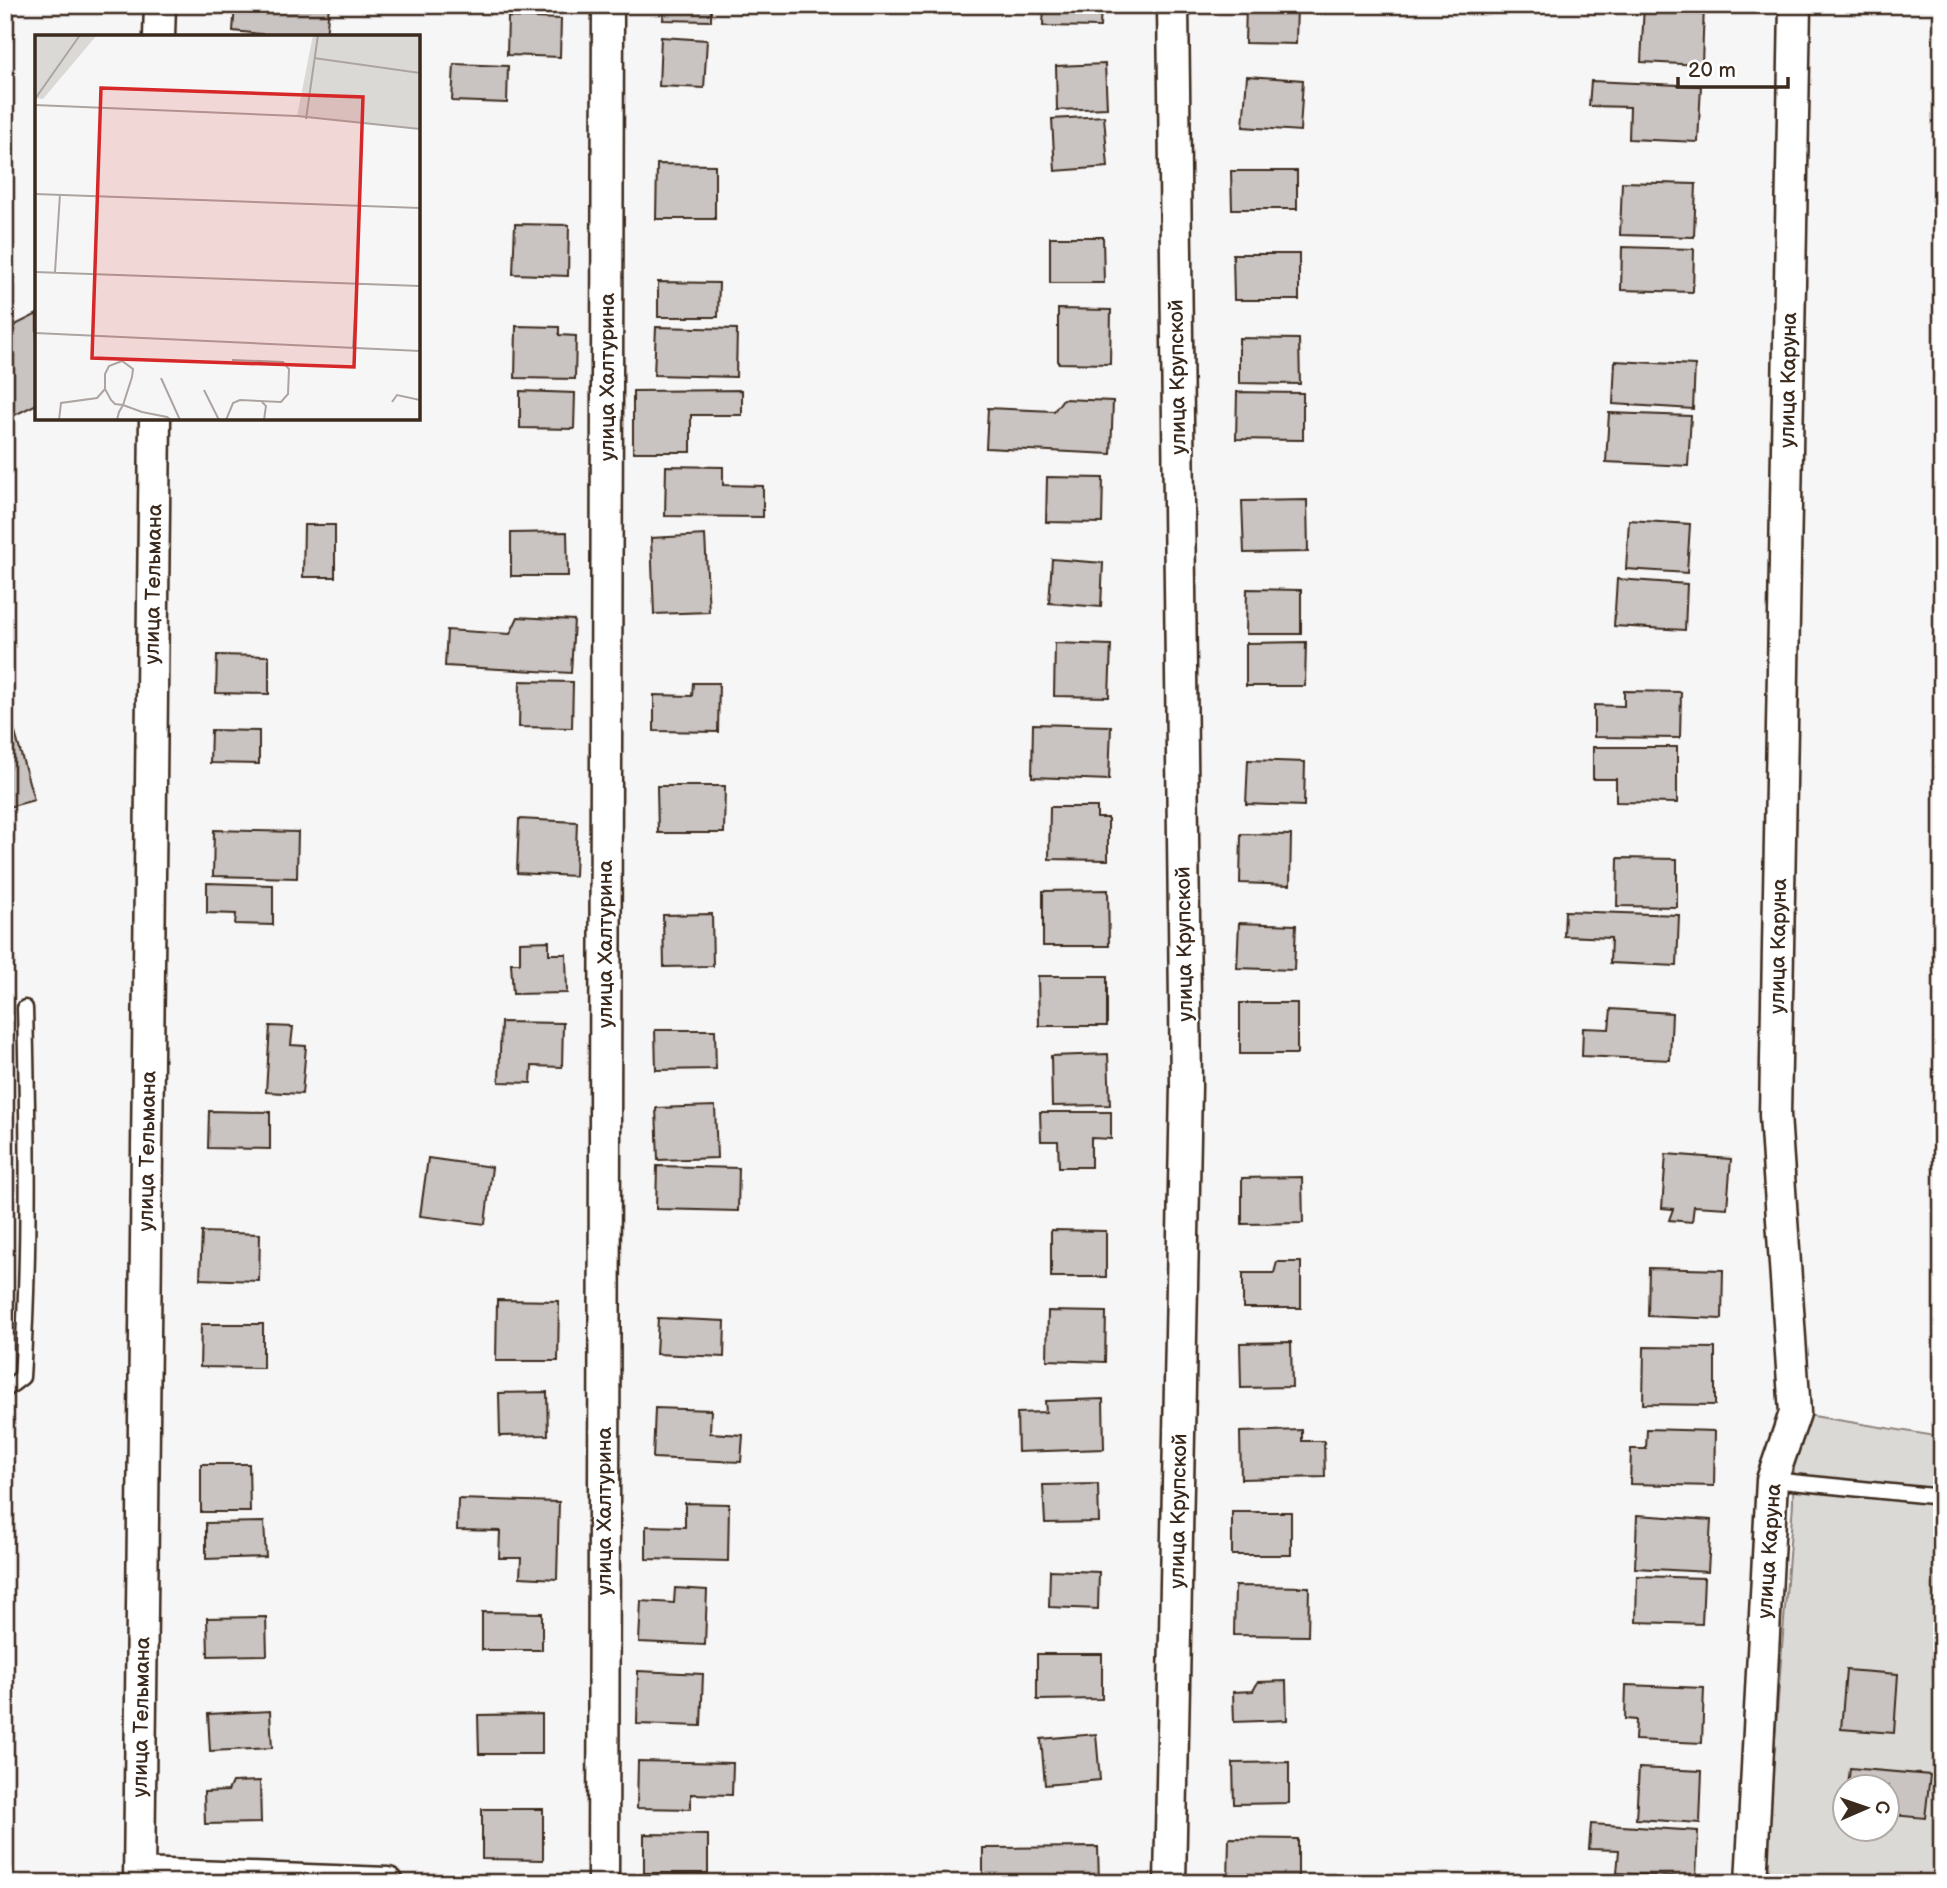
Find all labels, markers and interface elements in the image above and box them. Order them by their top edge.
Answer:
inset map [35,35,420,420]
scale bar [1678,46,1788,90]
text: 20 m [1688,58,1736,83]
street label: улица Халтурина [595,292,620,461]
street label: улица Крупской [1164,299,1191,455]
street label: улица Каруна [1775,311,1802,448]
street label: улица Тельмана [140,503,167,664]
street label: улица Халтурина [593,859,618,1028]
street label: улица Крупской [1171,866,1198,1022]
street label: улица Каруна [1765,877,1792,1014]
street label: улица Тельмана [134,1070,161,1231]
street label: улица Халтурина [592,1426,617,1595]
street label: улица Крупской [1165,1433,1192,1589]
street label: улица Каруна [1752,1482,1787,1620]
street label: улица Тельмана [128,1636,155,1797]
north arrow [1832,1772,1902,1842]
text: С [1870,1800,1893,1814]

